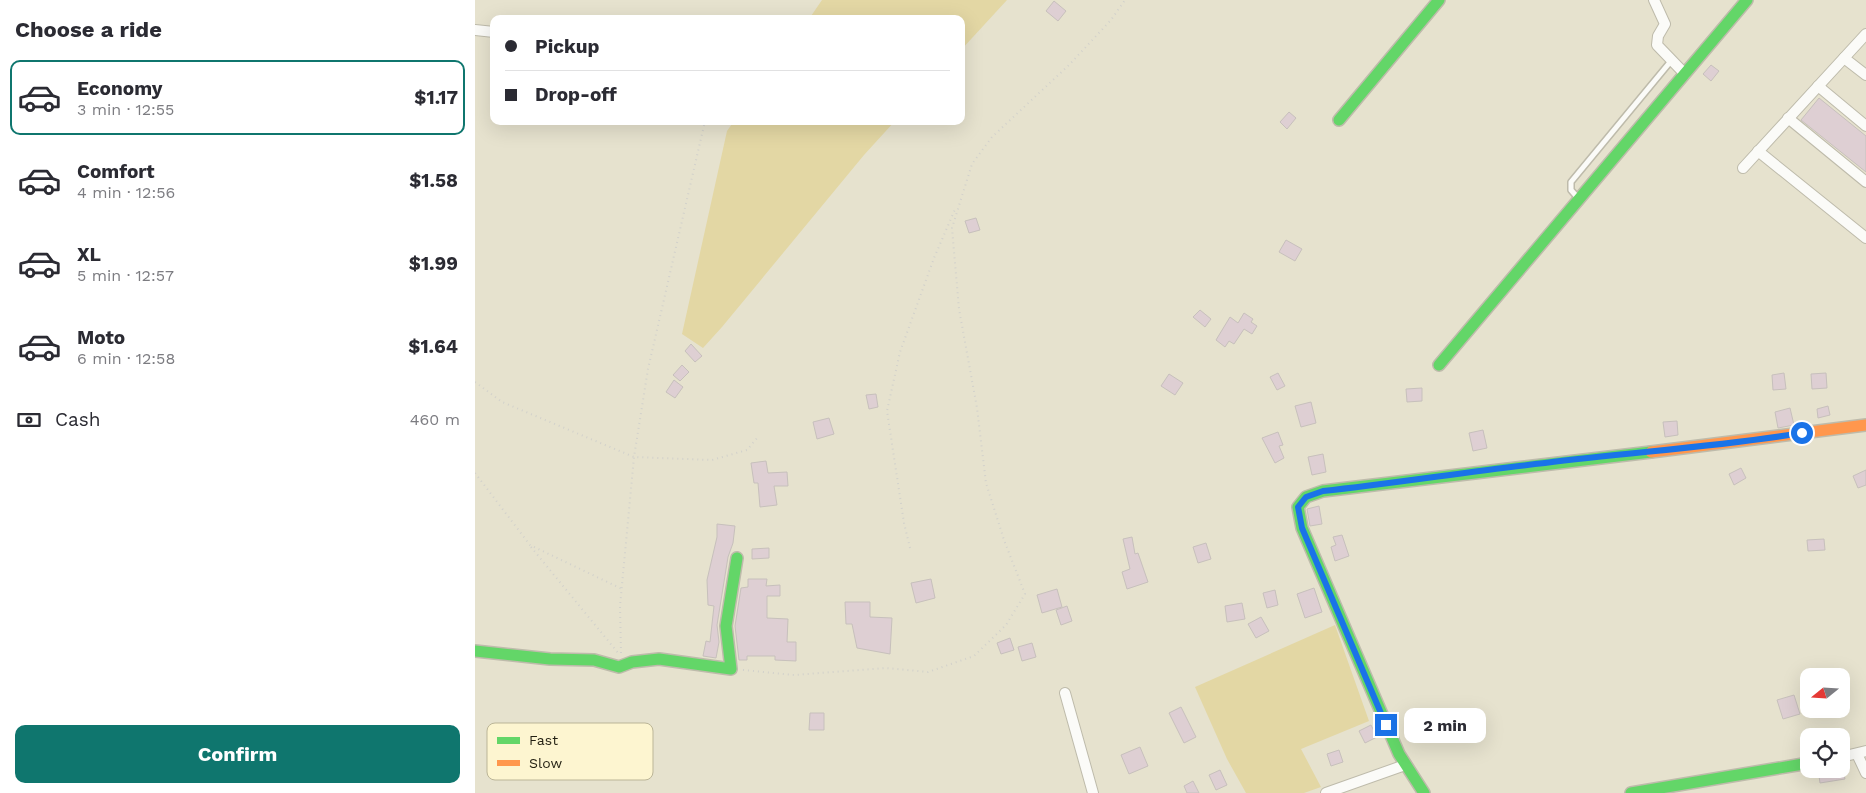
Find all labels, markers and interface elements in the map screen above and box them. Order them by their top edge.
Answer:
text: Choose a ride [15,17,162,42]
text: Pickup [535,35,599,58]
icon: car [17,75,62,120]
text: Economy [77,77,162,100]
text: Drop-off [535,83,617,106]
text: $1.17 [414,86,458,109]
text: 3 min · 12:55 [77,100,174,119]
icon: car [17,158,62,203]
text: Comfort [77,160,155,183]
text: $1.58 [409,169,458,192]
text: 4 min · 12:56 [77,183,175,202]
icon: car [17,241,62,286]
text: XL [77,243,101,266]
text: $1.99 [409,252,458,275]
text: 5 min · 12:57 [77,266,174,285]
icon: car [17,324,62,369]
text: Moto [77,326,125,349]
text: $1.64 [408,335,458,358]
text: 6 min · 12:58 [77,349,175,368]
icon: cash [15,406,43,434]
text: Cash [55,408,101,431]
text: 460 m [410,410,460,429]
route start [1791,422,1813,444]
north arrow [1800,668,1850,718]
map controls [1800,668,1850,778]
callout: 2 min [1403,708,1486,742]
route end [1375,714,1397,736]
text: 2 min [1423,716,1467,735]
legend [487,723,653,780]
button: Confirm [15,725,460,783]
button: locate [1800,728,1850,778]
text: Fast [529,732,558,748]
text: Slow [529,755,562,771]

